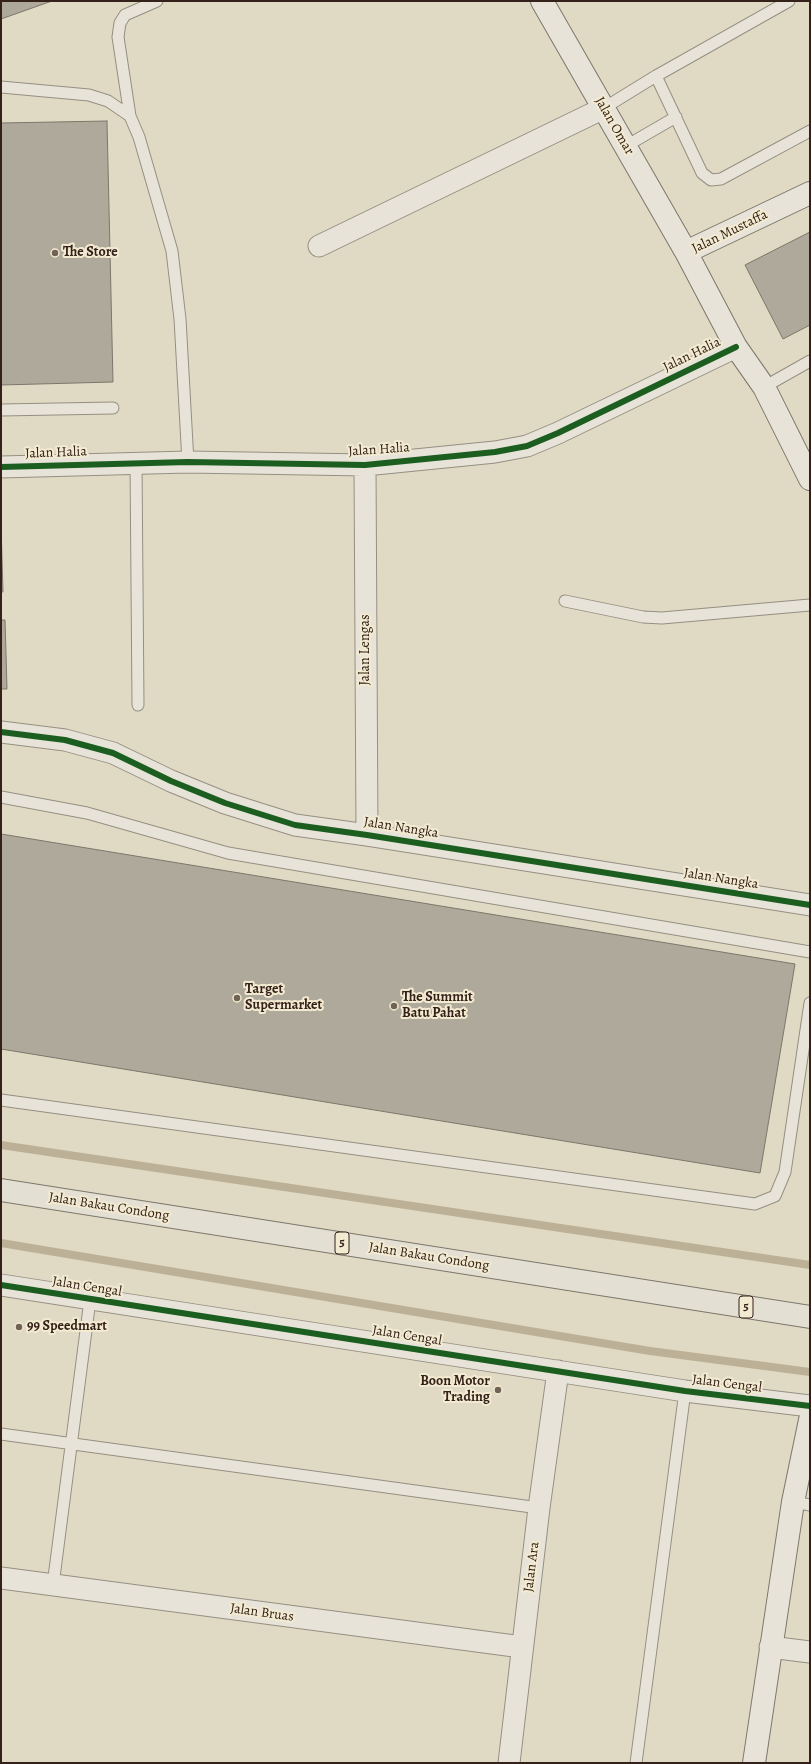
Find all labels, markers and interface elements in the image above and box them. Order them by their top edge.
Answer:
street label: Jalan Omar [591,94,637,158]
street label: Jalan Mustaffa [689,206,771,258]
place label: The Store [63,245,118,261]
marker: The Store [50,248,60,258]
street label: Jalan Halia [661,334,723,376]
street label: Jalan Halia [348,439,410,461]
street label: Jalan Halia [25,444,87,462]
street label: Jalan Lengas [358,614,374,686]
street label: Jalan Nangka [363,814,439,842]
street label: Jalan Nangka [683,865,759,893]
place label: Target Supermarket [245,982,322,1014]
place label: The Summit Batu Pahat [402,990,473,1022]
marker: Target Supermarket [232,993,242,1003]
marker: The Summit Batu Pahat [389,1001,399,1011]
street label: Jalan Bakau Condong [48,1189,170,1225]
road number: 5 [335,1232,349,1254]
street label: Jalan Bakau Condong [368,1239,490,1275]
street label: Jalan Cengal [51,1273,123,1301]
road number: 5 [739,1296,753,1318]
place label: 99 Speedmart [27,1319,107,1335]
marker: 99 Speedmart [14,1322,24,1332]
street label: Jalan Cengal [371,1322,443,1350]
street label: Jalan Cengal [691,1371,763,1397]
place label: Boon Motor Trading [420,1374,490,1406]
marker: Boon Motor Trading [493,1385,503,1395]
street label: Jalan Ara [521,1541,543,1593]
street label: Jalan Bruas [229,1600,295,1626]

